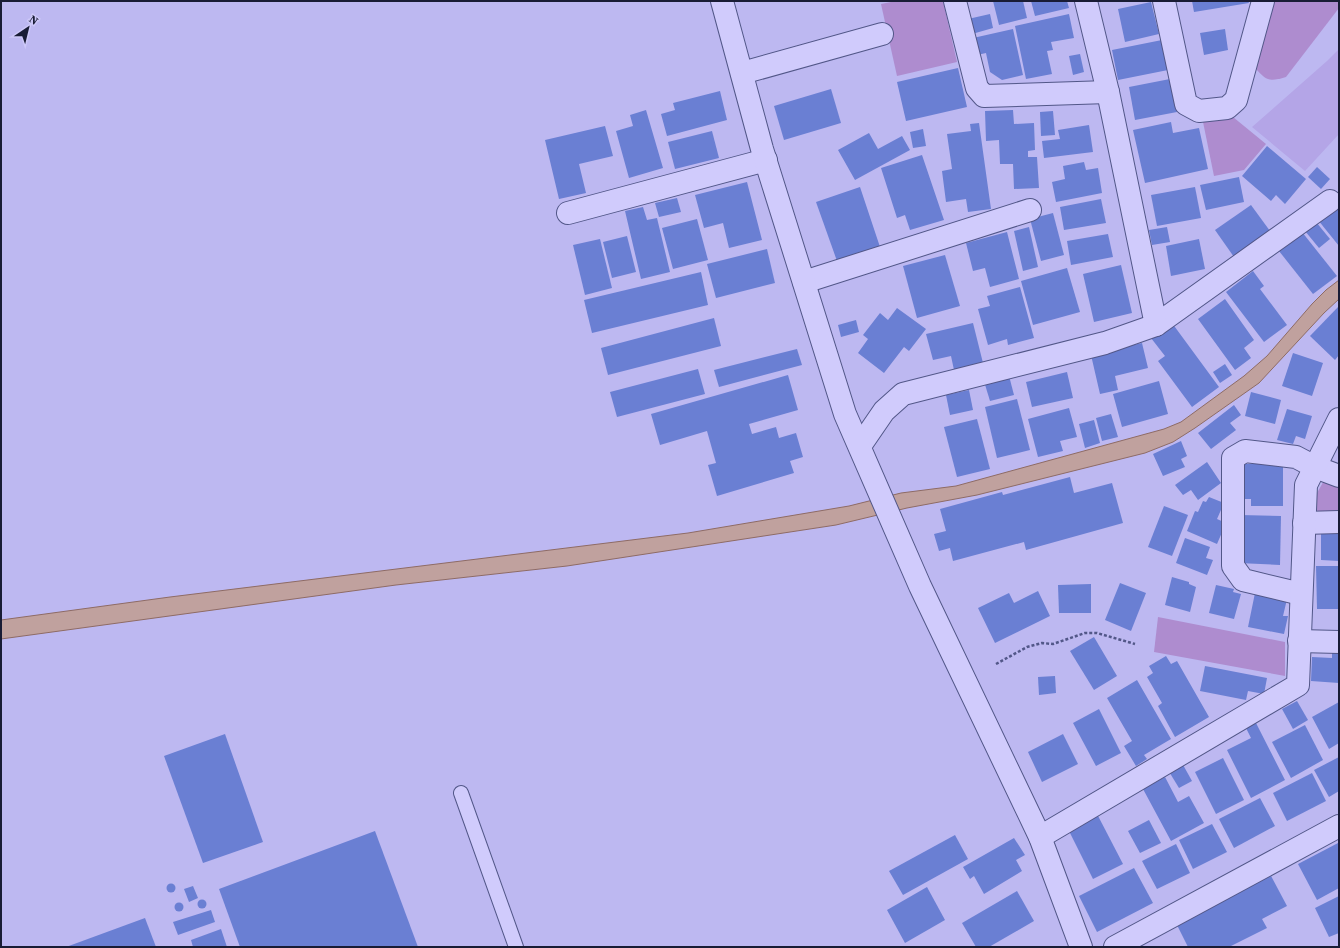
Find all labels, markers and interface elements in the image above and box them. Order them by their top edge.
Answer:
north arrow [8,8,48,48]
text: N [26,12,41,29]

